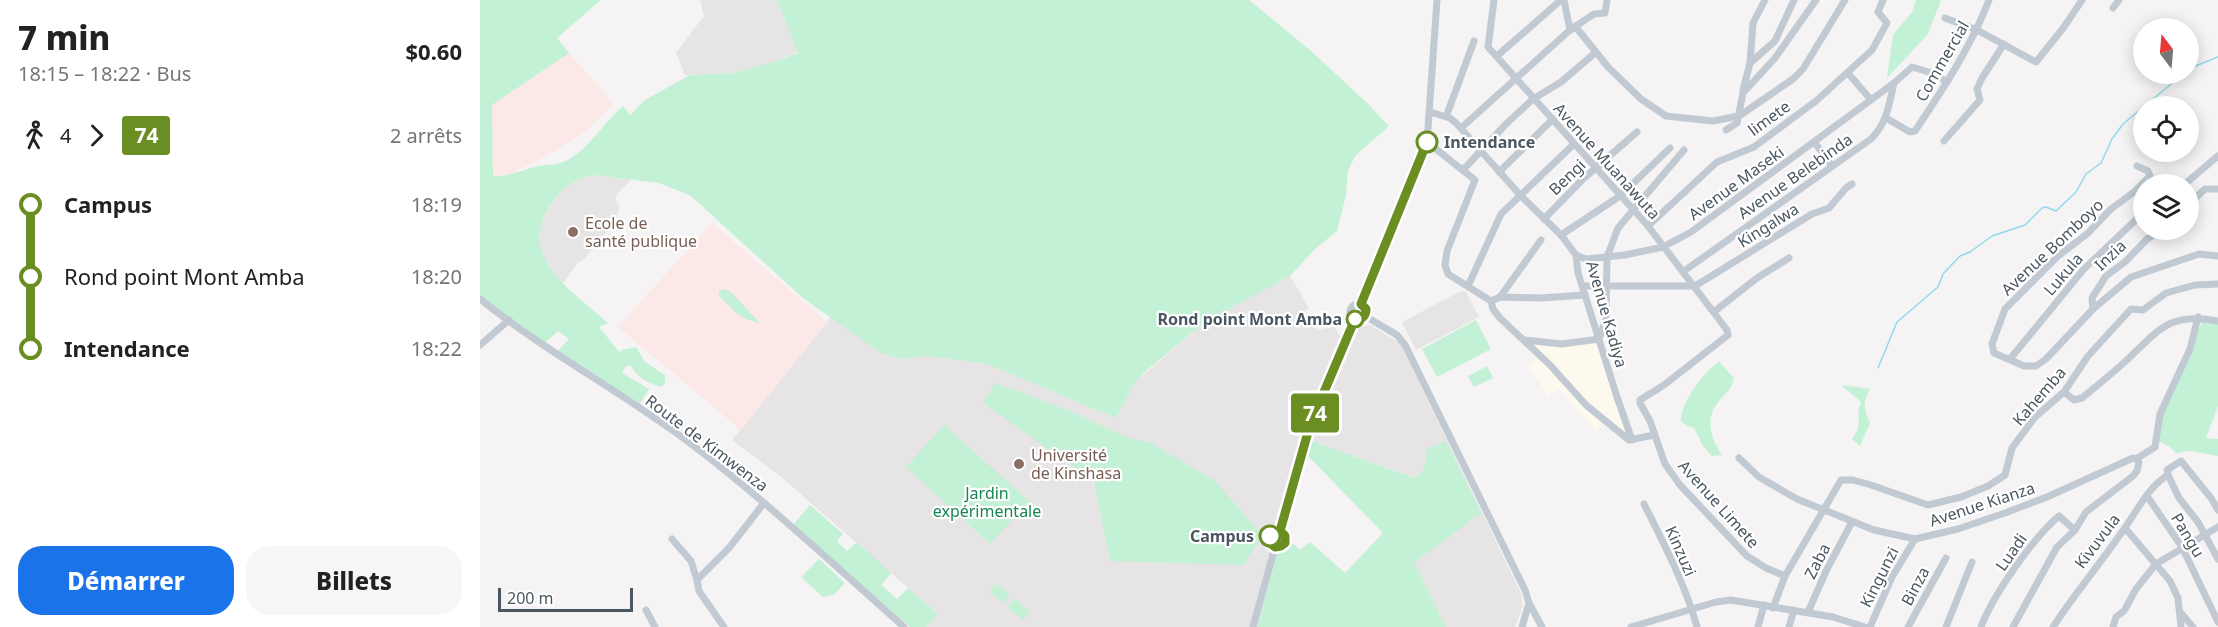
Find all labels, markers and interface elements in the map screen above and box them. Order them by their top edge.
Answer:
text: 7 min [18,15,110,60]
street label: Commercial [1910,17,1974,105]
north arrow [2133,18,2199,84]
map controls [2133,18,2199,240]
text: $0.60 [405,36,462,66]
text: 18:15 – 18:22 · Bus [18,60,191,87]
street label: limete [1744,95,1794,141]
button: locate [2133,96,2199,162]
street label: Avenue Muanawuta [1549,98,1665,224]
icon: walk [18,119,51,152]
icon: forward [80,119,113,152]
text: 74 [134,121,158,149]
text: 4 [60,122,71,149]
text: 2 arrêts [390,122,462,149]
street label: Avenue Belebinda [1733,128,1857,224]
marker: Intendance [1416,131,1438,153]
place label: Intendance [1444,131,1535,153]
street label: Avenue Maseki [1684,141,1788,225]
street label: Bengi [1544,154,1590,200]
button: layers [2133,174,2199,240]
text: Campus [64,189,152,219]
text: 18:19 [411,191,462,218]
street label: Avenue Bomboyo [1996,194,2108,300]
street label: Kingalwa [1733,198,1803,252]
place label: Ecole de santé publique [585,212,697,252]
marker: Ecole de santé publique [566,225,580,239]
street label: Inzia [2089,235,2131,275]
street label: Lukula [2038,248,2088,300]
street label: Avenue Kadiya [1581,258,1633,370]
text: Rond point Mont Amba [64,261,305,291]
text: 18:20 [411,263,462,290]
place label: Rond point Mont Amba [1157,308,1342,330]
marker: Rond point Mont Amba [1346,310,1364,328]
text: Intendance [64,333,190,363]
text: 18:22 [411,335,462,362]
street label: Kahemba [2007,362,2071,430]
street label: Route de Kimwenza [641,390,773,496]
line badge: 74 [1288,394,1342,432]
text: 74 [1303,399,1327,427]
place label: Université de Kinshasa [1031,444,1121,484]
street label: Avenue Limete [1673,455,1765,553]
marker: Université de Kinshasa [1012,457,1026,471]
street label: Avenue Kianza [1926,477,2038,531]
park label: Jardin expérimentale [933,482,1041,522]
street label: Kivuvula [2069,509,2125,573]
street label: Pangu [2166,509,2210,561]
street label: Kinzuzi [1660,522,1702,580]
place label: Campus [1190,525,1254,547]
marker: Campus [1259,525,1281,547]
street label: Luadi [1990,529,2032,575]
street label: Zaba [1799,540,1835,582]
street label: Kingunzi [1854,543,1904,611]
button: Démarrer [18,546,234,615]
button: Billets [246,546,462,615]
street label: Binza [1896,563,1934,609]
scale bar [498,585,633,612]
text: 200 m [507,587,554,609]

